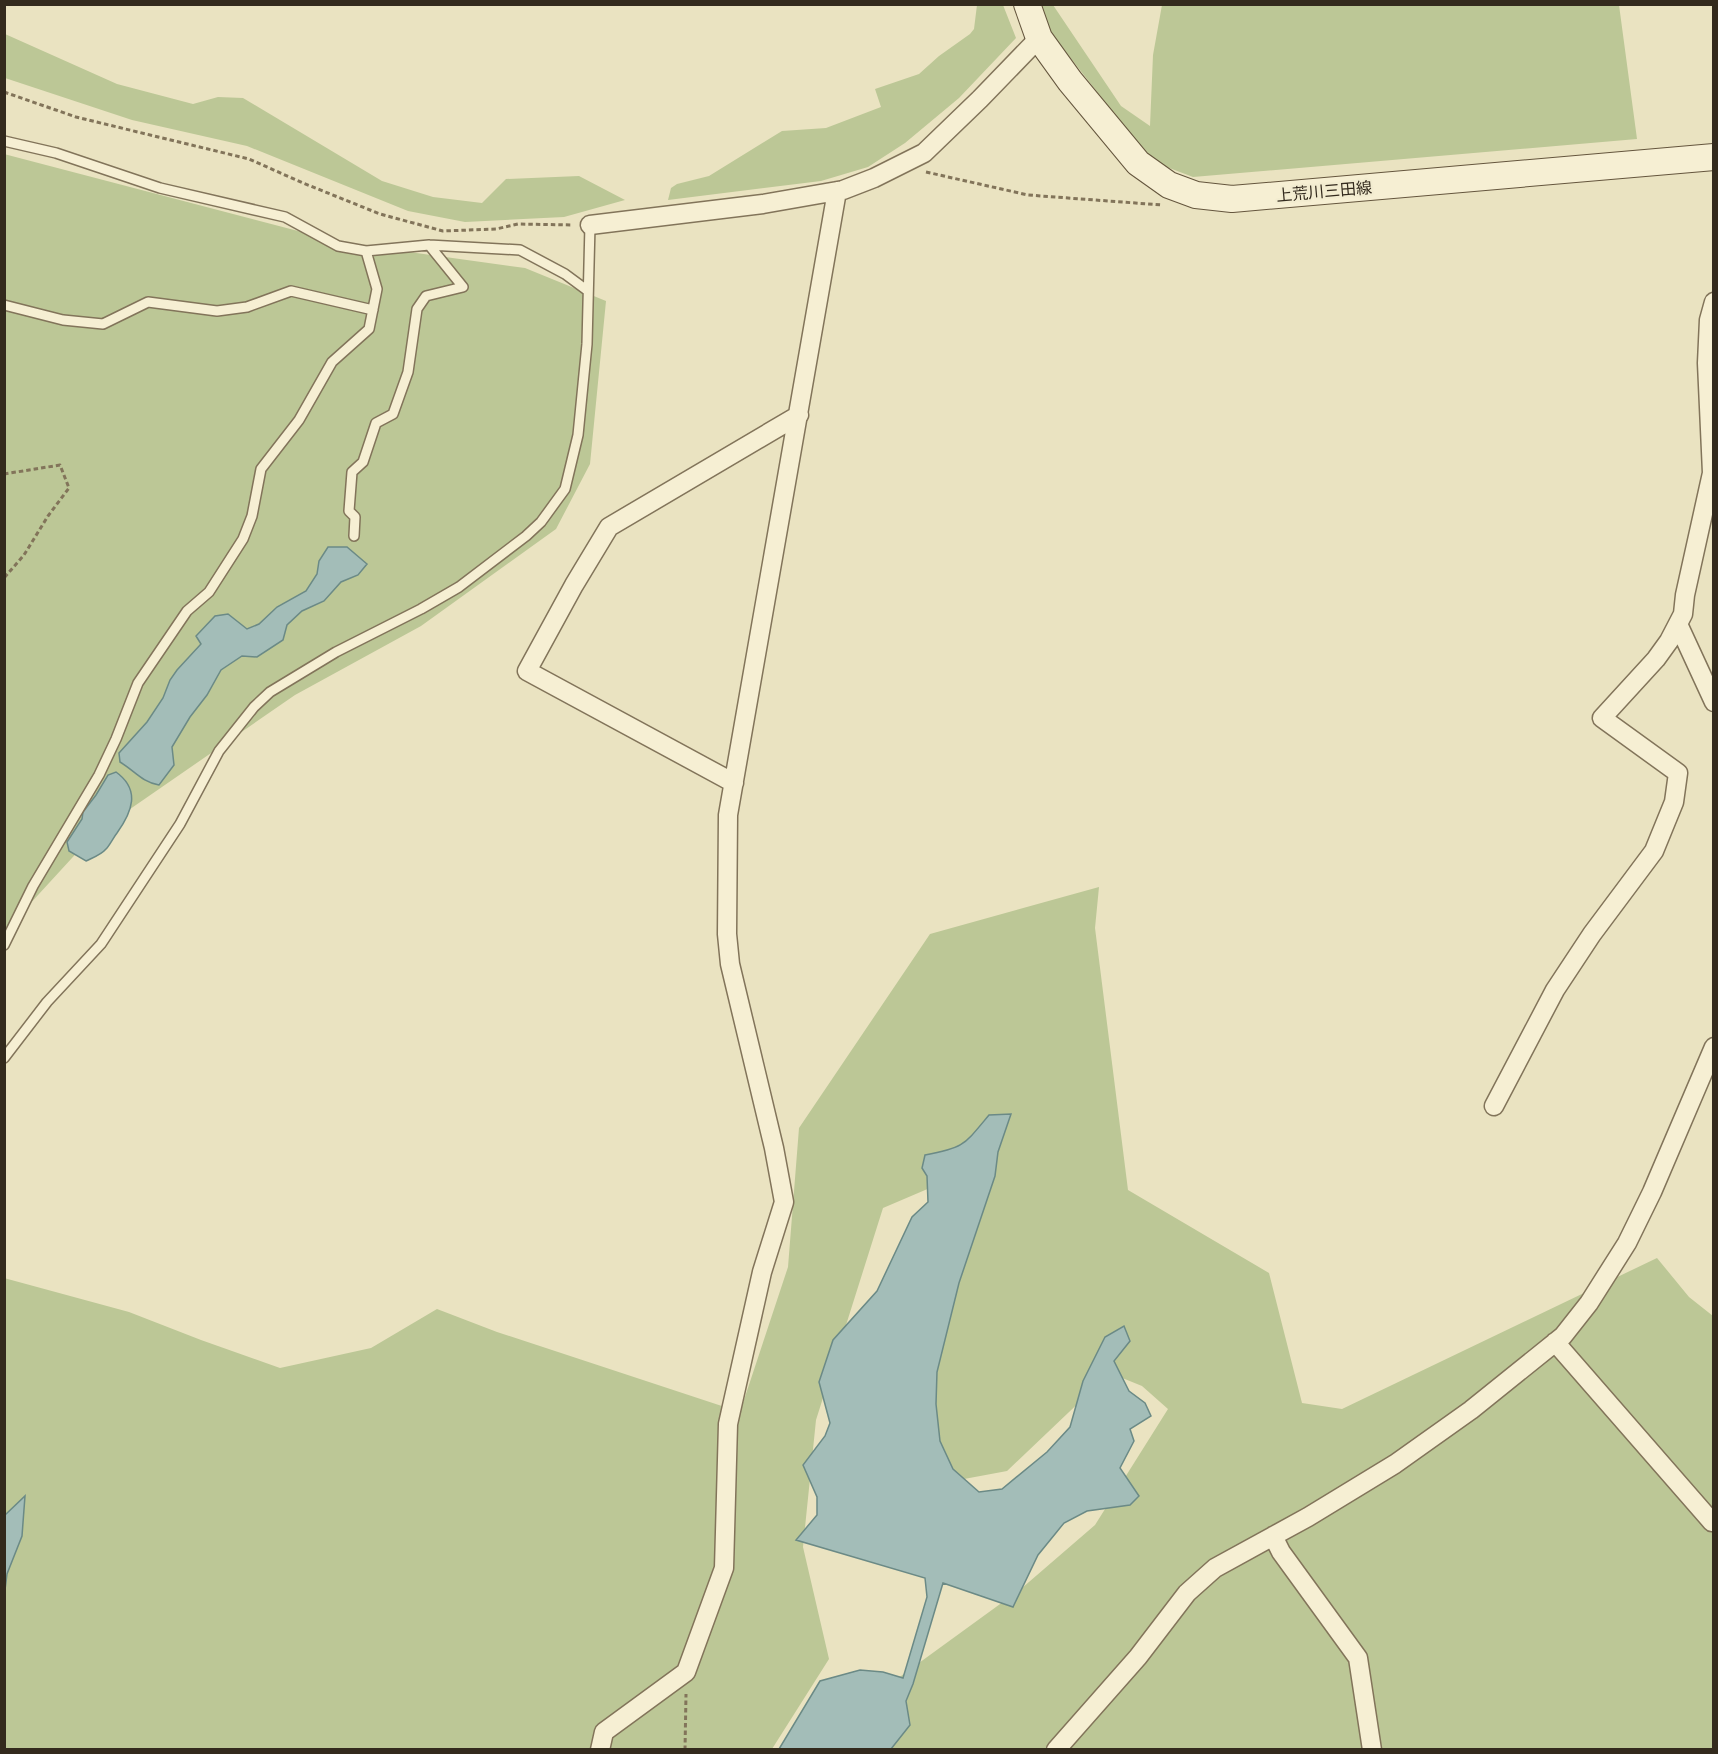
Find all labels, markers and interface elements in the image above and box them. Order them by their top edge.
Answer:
street label: 上荒川三田線 [1275,177,1373,205]

